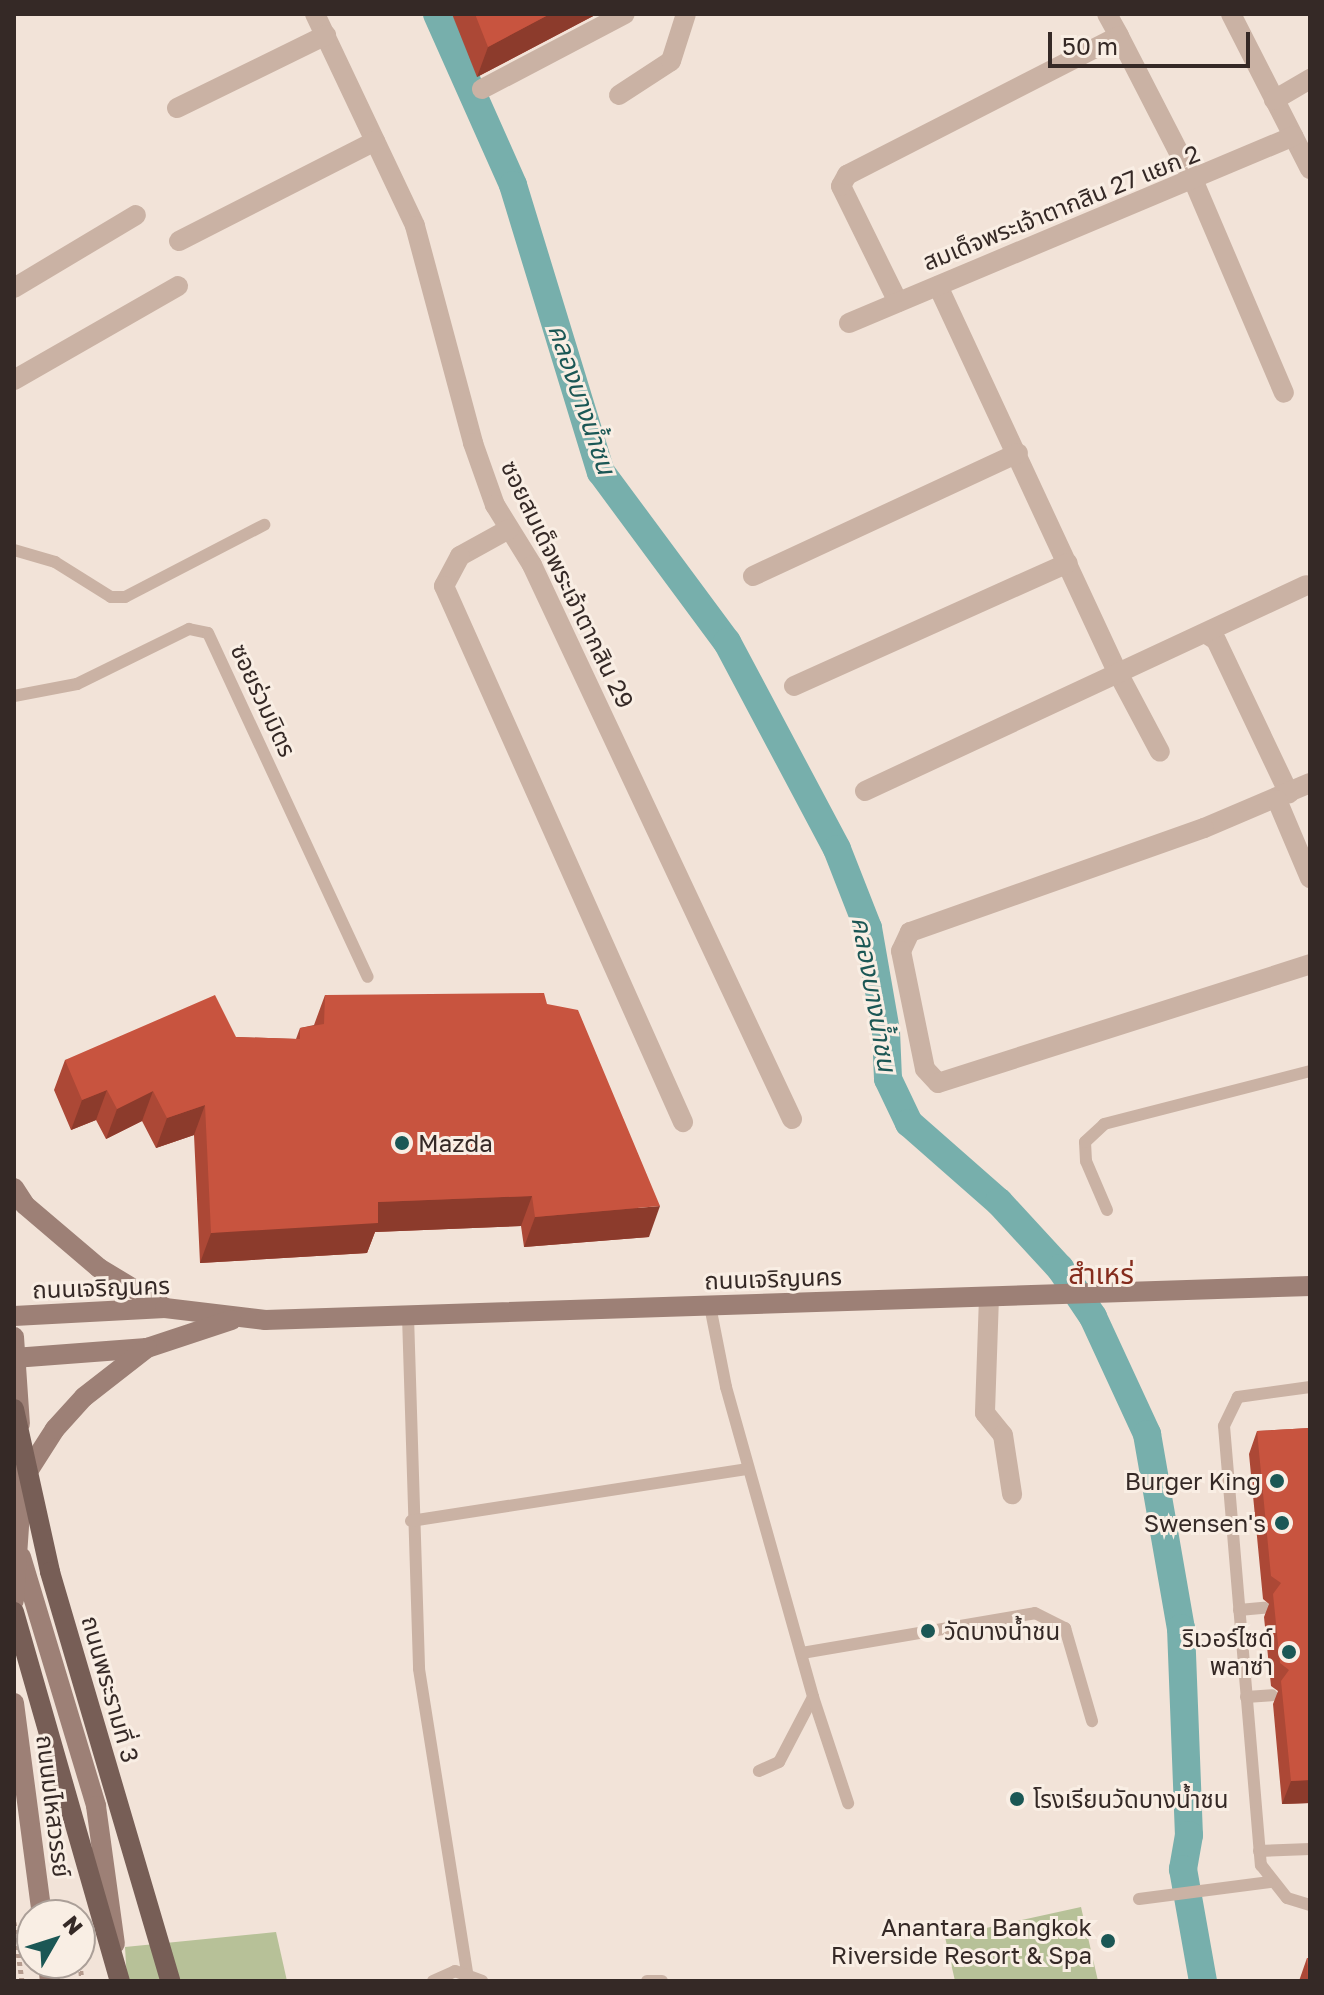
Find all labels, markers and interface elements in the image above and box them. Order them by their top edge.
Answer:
scale bar [1052,16,1254,66]
text: 50 m [1062,31,1118,60]
street label: สมเด็จพระเจ้าตากสิน 27 แยก 2 [918,138,1204,276]
water label: คลองบางน้ำชน [542,320,622,478]
street label: ซอยสมเด็จพระเจ้าตากสิน 29 [495,455,641,713]
street label: ซอยร่วมมิตร [225,639,303,761]
water label: คลองบางน้ำชน [845,914,903,1074]
place label: Mazda [418,1129,493,1157]
marker: Mazda [393,1134,411,1152]
district label: สำเหร่ [1068,1257,1134,1291]
street label: ถนนเจริญนคร [704,1261,842,1295]
street label: ถนนเจริญนคร [32,1270,170,1304]
place label: Burger King [1125,1467,1261,1495]
marker: Burger King [1268,1472,1286,1490]
place label: Swensen's [1144,1509,1266,1537]
marker: Swensen's [1273,1514,1291,1532]
street label: ถนนพระรามที่ 3 [76,1612,146,1766]
place label: วัดบางน้ำชน [944,1617,1060,1645]
marker: วัดบางน้ำชน [919,1622,937,1640]
place label: ริเวอร์ไซด์ พลาซ่า [1182,1624,1273,1680]
marker: ริเวอร์ไซด์ พลาซ่า [1280,1643,1298,1661]
street label: ถนนมไหสวรรย์ [31,1733,77,1879]
place label: โรงเรียนวัดบางน้ำชน [1033,1785,1228,1813]
marker: โรงเรียนวัดบางน้ำชน [1008,1790,1026,1808]
north arrow [16,1899,96,1979]
text: N [58,1910,89,1940]
place label: Anantara Bangkok Riverside Resort & Spa [831,1913,1092,1969]
marker: Anantara Bangkok Riverside Resort & Spa [1099,1932,1117,1950]

